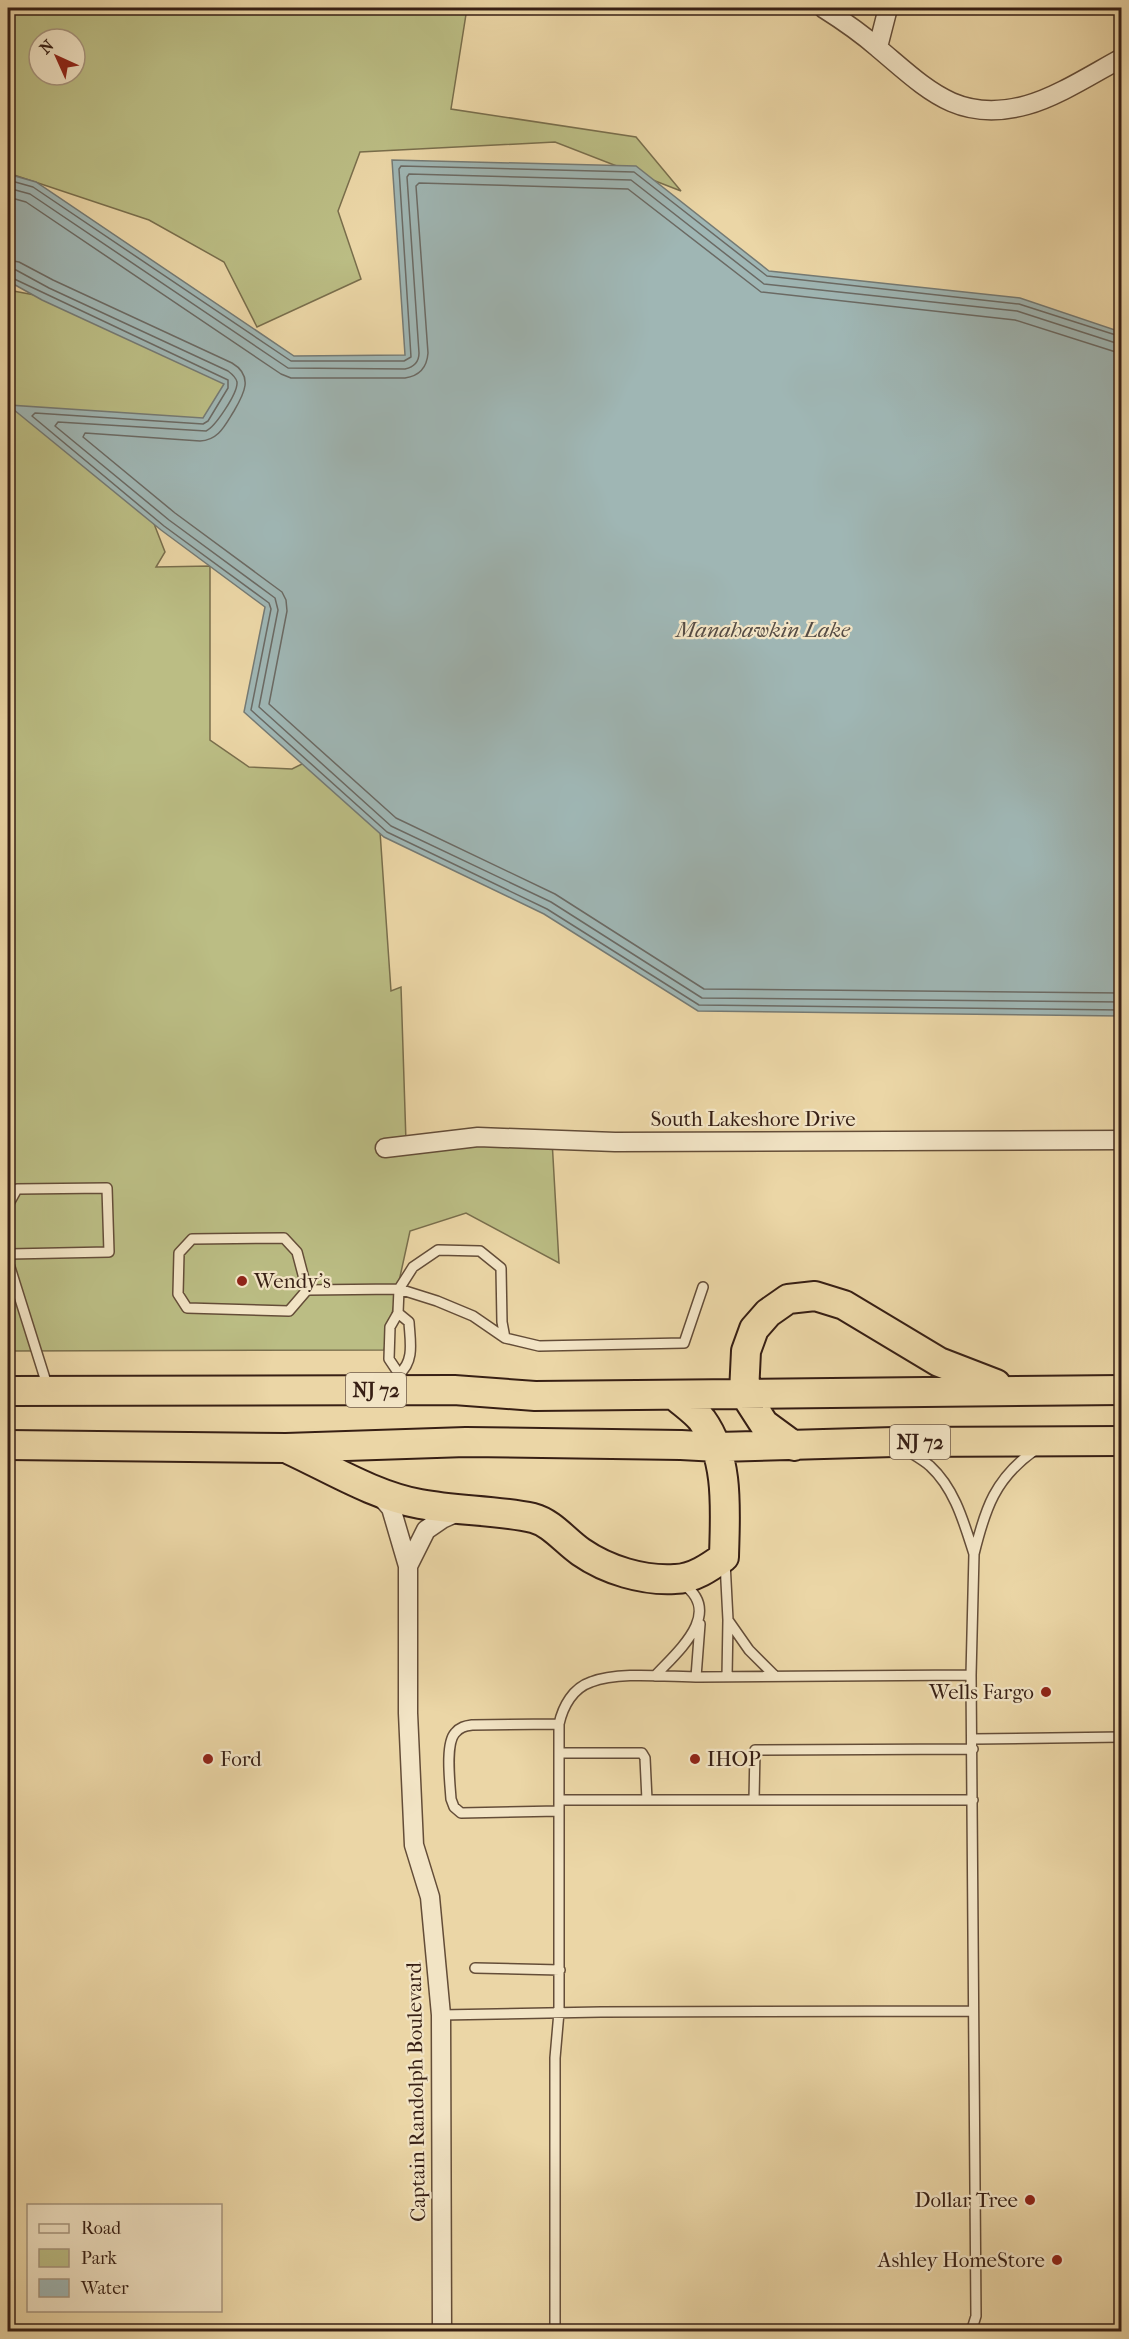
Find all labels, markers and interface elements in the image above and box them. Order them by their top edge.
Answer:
north arrow [27,27,87,87]
text: N [36,35,58,58]
water label: Manahawkin Lake [674,617,851,643]
street label: South Lakeshore Drive [650,1107,856,1131]
place label: Wendy's [253,1269,331,1293]
marker: Wendy's [235,1274,249,1288]
road number: NJ 72 [346,1373,406,1407]
road number: NJ 72 [890,1425,950,1459]
place label: Wells Fargo [928,1680,1034,1704]
marker: Wells Fargo [1039,1685,1053,1699]
place label: Ford [220,1747,262,1771]
place label: IHOP [707,1747,761,1771]
marker: Ford [201,1752,215,1766]
marker: IHOP [688,1752,702,1766]
street label: Captain Randolph Boulevard [402,1961,430,2222]
place label: Dollar Tree [914,2188,1018,2212]
marker: Dollar Tree [1023,2193,1037,2207]
legend [27,2204,222,2312]
text: Road [81,2218,121,2239]
text: Park [81,2248,118,2269]
place label: Ashley HomeStore [877,2248,1045,2272]
marker: Ashley HomeStore [1050,2253,1064,2267]
text: Water [80,2278,129,2299]

